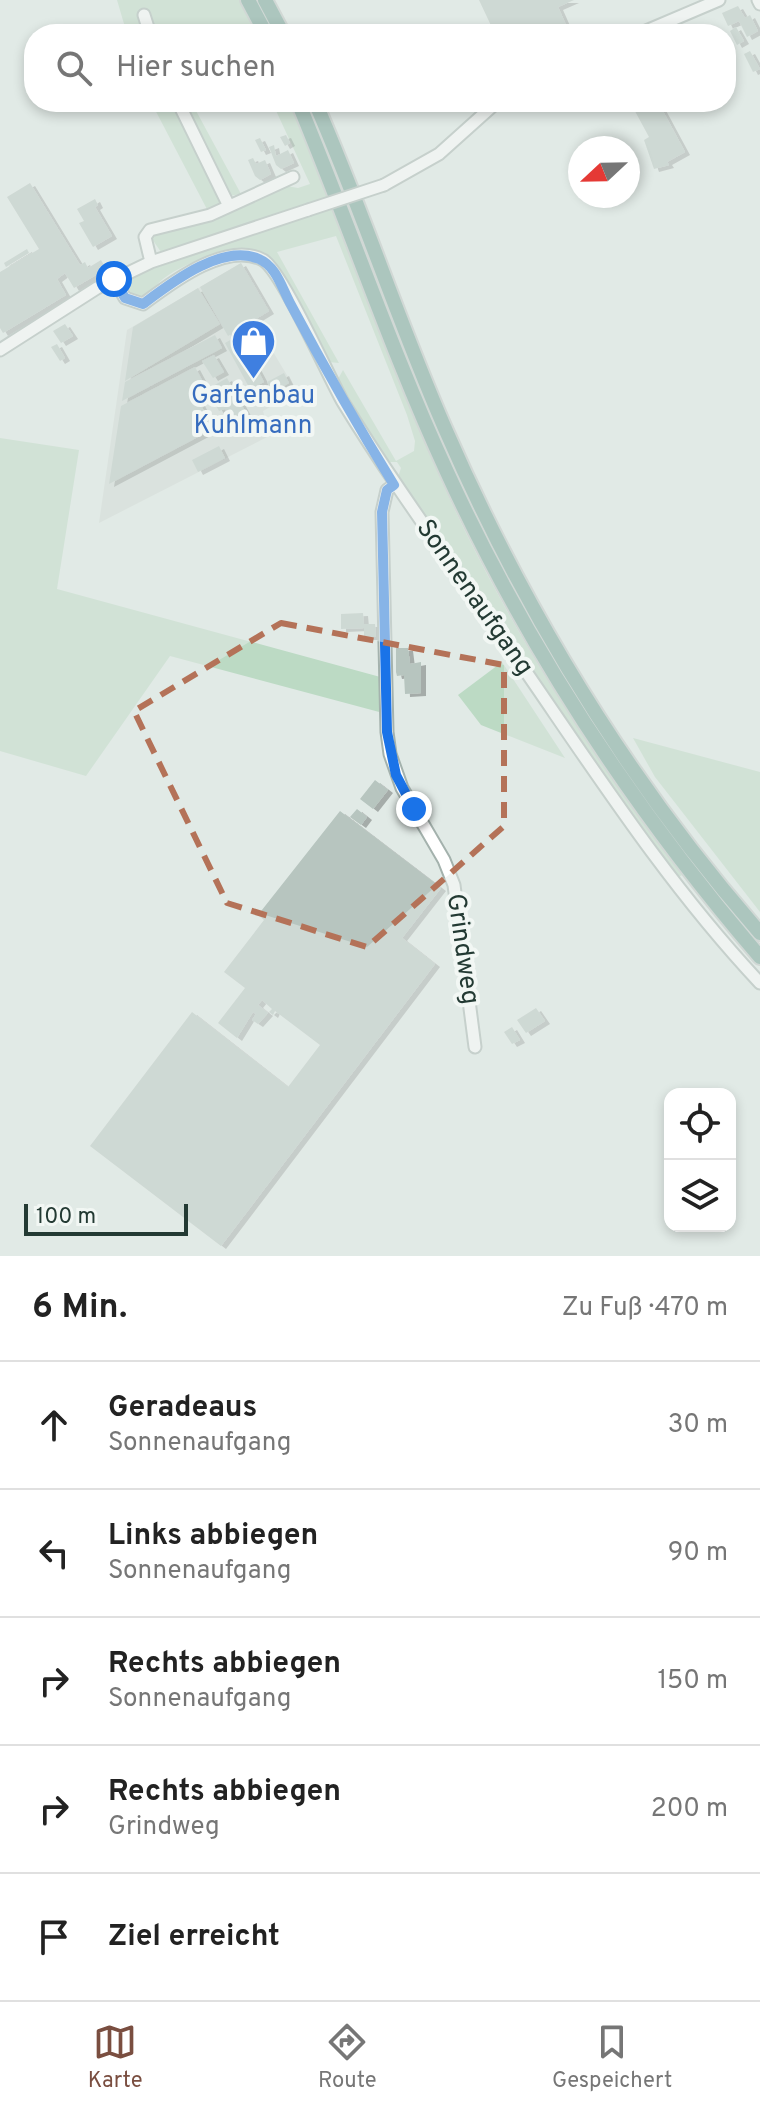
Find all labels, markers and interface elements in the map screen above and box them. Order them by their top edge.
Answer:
search box [24,24,736,112]
icon: search [52,46,96,90]
text: Hier suchen [116,50,276,87]
north arrow [568,136,640,208]
route start [96,261,132,297]
shop icon: Gartenbau Kuhlmann [229,317,277,380]
place label: Gartenbau Kuhlmann [191,380,315,443]
street label: Sonnenaufgang [408,513,540,683]
route end [396,791,432,827]
street label: Grindweg [438,891,486,1007]
map controls [664,1088,736,1232]
button: locate [664,1088,736,1160]
button: layers [664,1160,736,1232]
scale bar [24,1200,188,1236]
text: 100 m [36,1204,96,1231]
text: 6 Min. [32,1287,127,1330]
text: Zu Fuß · 470 m [562,1292,728,1325]
text: Geradeaus [108,1390,257,1427]
icon: ahead [32,1403,76,1447]
text: 30 m [668,1409,728,1442]
text: Sonnenaufgang [108,1427,291,1460]
text: Links abbiegen [108,1518,318,1555]
icon: left [32,1531,76,1575]
text: 90 m [668,1537,728,1570]
text: Sonnenaufgang [108,1555,291,1588]
text: Rechts abbiegen [108,1646,341,1683]
icon: right [32,1659,76,1703]
text: 150 m [657,1665,728,1698]
text: Sonnenaufgang [108,1683,291,1716]
text: Rechts abbiegen [108,1774,341,1811]
icon: right [32,1787,76,1831]
text: 200 m [651,1793,728,1826]
text: Grindweg [108,1811,220,1844]
icon: arrive [32,1915,76,1959]
text: Ziel erreicht [108,1919,280,1956]
tab: Karte [88,2020,143,2095]
tab: Route [318,2020,377,2095]
tab: Gespeichert [552,2020,672,2095]

